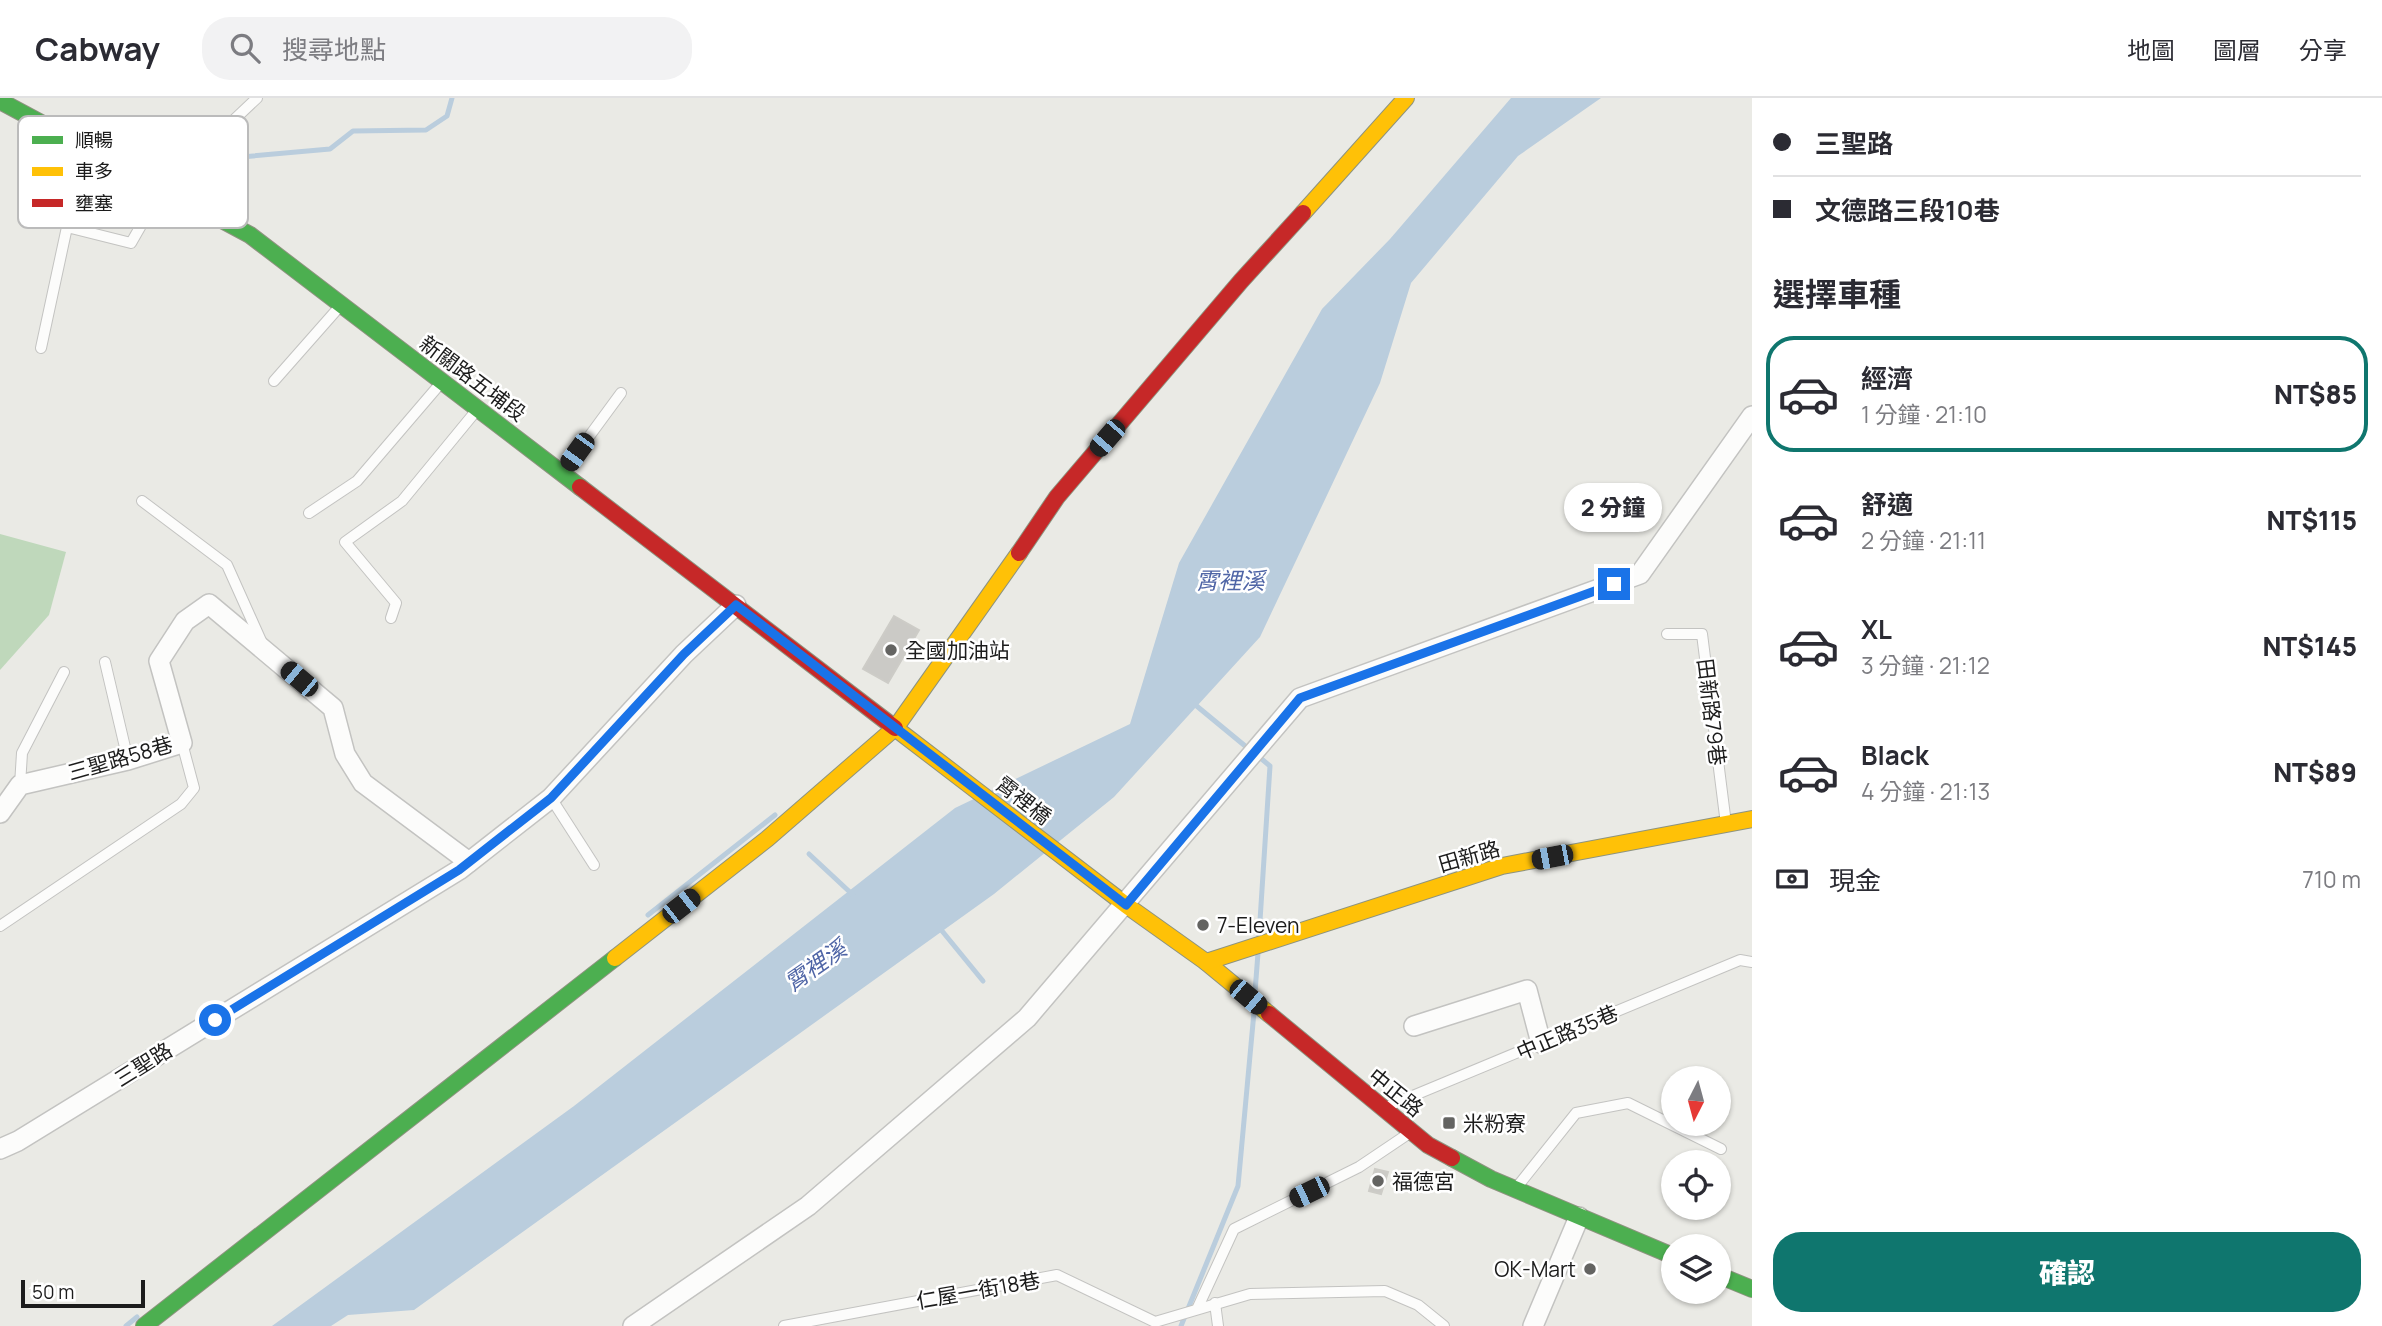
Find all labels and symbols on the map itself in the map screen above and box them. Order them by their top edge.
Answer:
legend [18,116,248,228]
text: 順暢 [75,127,113,153]
text: 車多 [75,158,113,184]
text: 壅塞 [75,190,113,216]
street label: 新關路五埔段 [414,329,532,427]
car [1086,415,1129,461]
car [557,429,598,475]
callout: 2 分鐘 [1565,482,1663,532]
water label: 霄裡溪 [1196,564,1268,596]
route end [1598,568,1630,600]
place label: 全國加油站 [905,636,1010,664]
marker: 全國加油站 [883,642,899,658]
car [277,657,322,701]
street label: 田新路79巷 [1692,657,1732,767]
street label: 三聖路58巷 [64,730,176,786]
street label: 霄裡橋 [991,770,1057,830]
street label: 田新路 [1435,834,1503,878]
car [1530,843,1575,871]
car [658,885,705,927]
place label: 7-Eleven [1217,911,1300,939]
marker: 7-Eleven [1195,917,1211,933]
water label: 霄裡溪 [778,930,855,998]
car [1226,975,1271,1019]
street label: 中正路35巷 [1512,998,1622,1066]
route start [199,1004,231,1036]
street label: 三聖路 [109,1035,177,1093]
street label: 中正路 [1363,1061,1429,1123]
north arrow [1661,1066,1731,1136]
place label: 米粉寮 [1463,1109,1526,1137]
marker: 米粉寮 [1441,1115,1457,1131]
place label: 福德宮 [1392,1167,1455,1195]
car [1286,1173,1333,1211]
marker: 福德宮 [1370,1173,1386,1189]
place label: OK-Mart [1494,1255,1576,1283]
marker: OK-Mart [1582,1261,1598,1277]
street label: 仁屋一街18巷 [914,1265,1042,1315]
scale bar [21,1277,145,1309]

